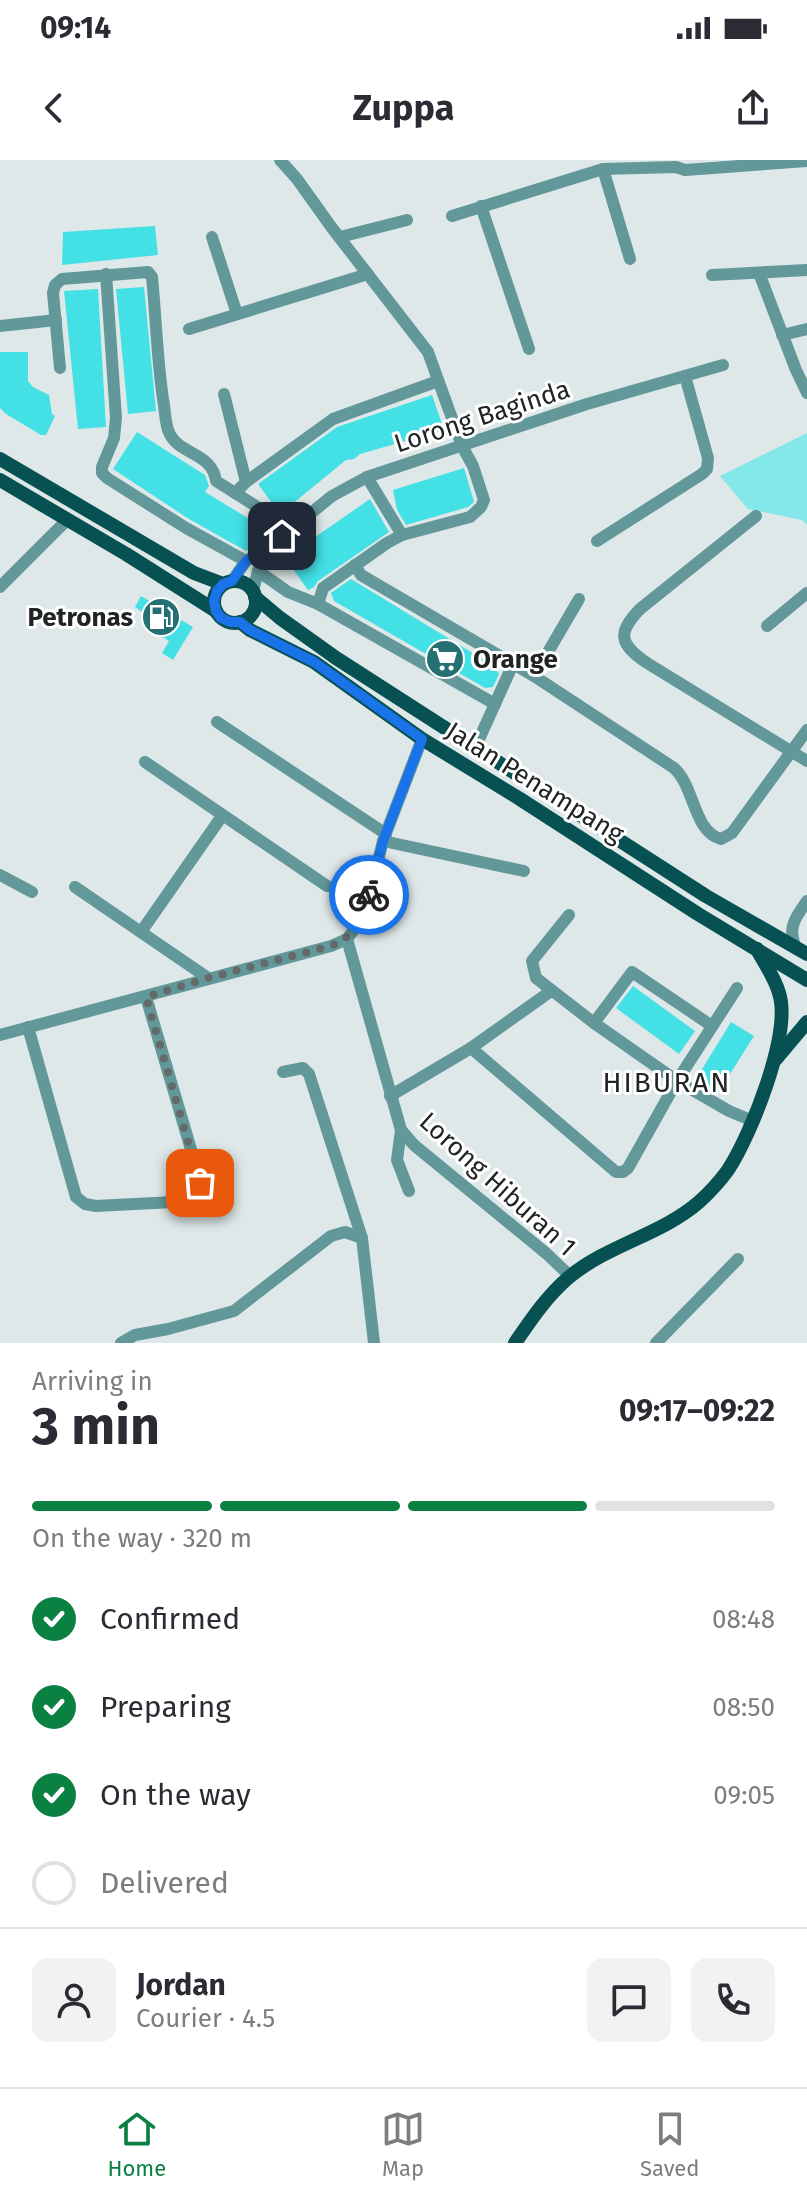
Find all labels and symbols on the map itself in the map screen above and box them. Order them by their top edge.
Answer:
street label: Lorong Baginda [390,373,574,459]
pin [248,502,316,570]
fuel station icon: Petronas [140,596,182,638]
place label: Petronas [27,602,133,633]
supermarket icon: Orange [424,638,466,680]
place label: Orange [473,644,558,675]
street label: Jalan Penampang [440,715,630,850]
courier [329,855,409,935]
district label: HIBURAN [603,1066,731,1099]
street label: Lorong Hiburan 1 [413,1106,582,1263]
pin [166,1149,234,1217]

